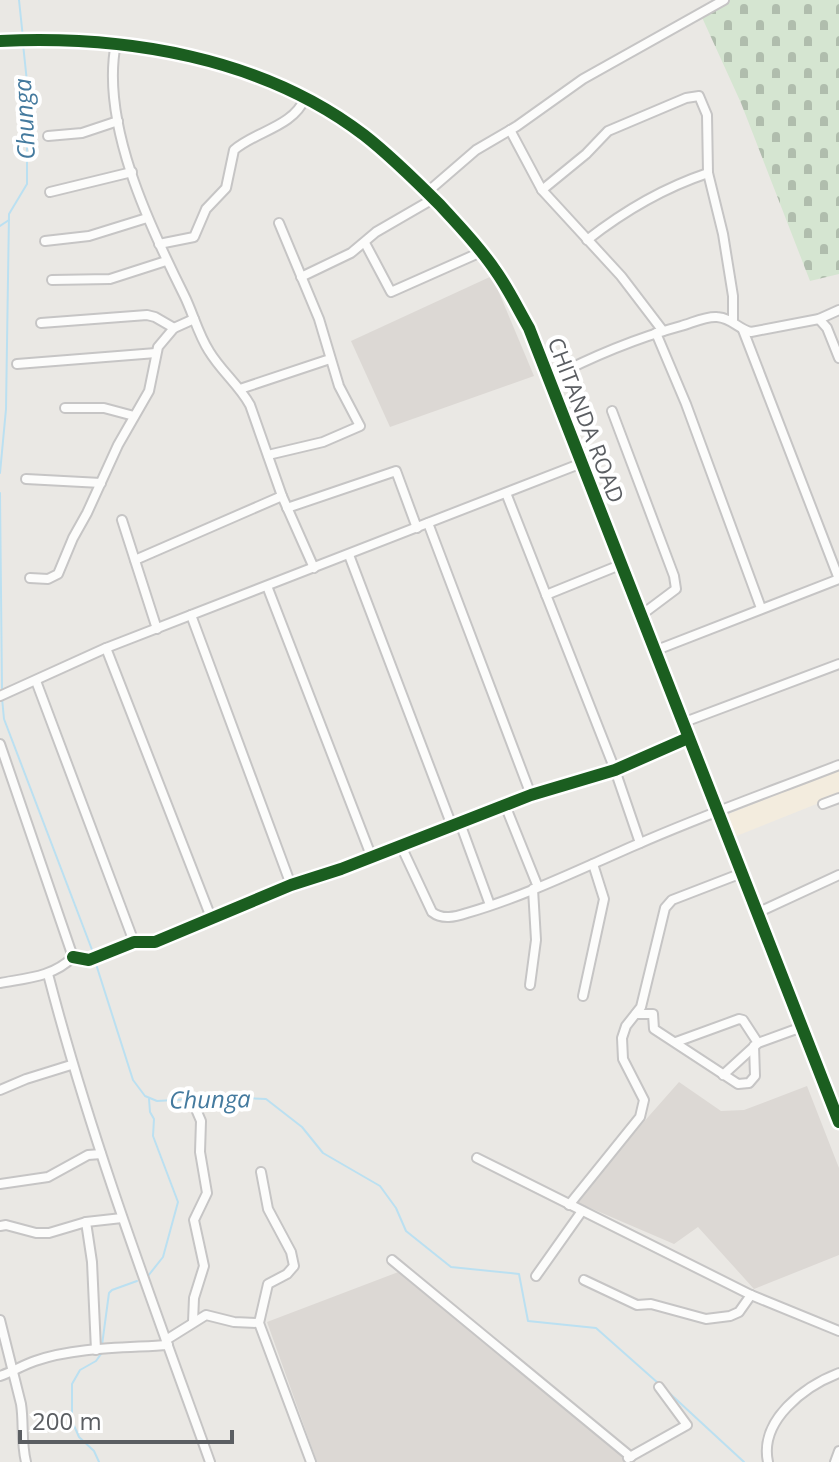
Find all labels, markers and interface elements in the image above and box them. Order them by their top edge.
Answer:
water label: Chunga [5,77,42,161]
street label: CHITANDA ROAD [542,333,632,507]
water label: Chunga [169,1081,251,1116]
scale bar [20,1394,232,1444]
text: 200 m [32,1404,102,1437]

